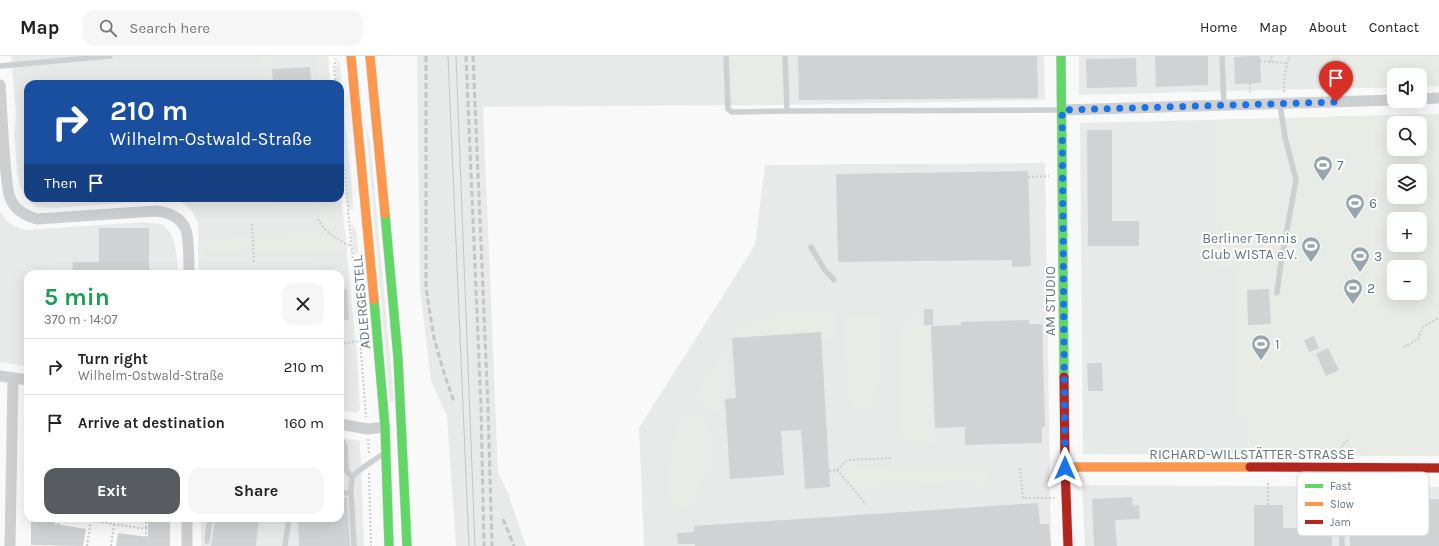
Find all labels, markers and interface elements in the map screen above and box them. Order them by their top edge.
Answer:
search box [83,10,363,46]
text: Map [20,17,59,39]
icon: search [97,17,119,39]
text: Search here [129,19,210,37]
text: Home [1200,19,1237,36]
text: Map [1259,19,1287,36]
text: About [1309,19,1347,36]
text: Contact [1369,19,1419,36]
pin [1319,61,1353,102]
icon: arrive [1325,67,1347,89]
map controls [1387,68,1427,300]
button: sound [1387,68,1427,108]
text: 210 m [110,94,188,127]
icon: right [44,96,96,148]
button: search [1387,116,1427,156]
text: Wilhelm-Ostwald-Straße [110,128,312,150]
sports icon: 7 [1312,154,1334,182]
place label: 7 [1337,157,1344,174]
button: layers [1387,164,1427,204]
icon: arrive [85,172,107,194]
text: Then [44,174,77,192]
sports icon: 6 [1344,192,1366,220]
place label: 6 [1369,195,1377,212]
button: + [1387,212,1427,252]
place label: Berliner Tennis Club WISTA e.V. [1202,230,1297,263]
sports icon: Berliner Tennis Club WISTA e.V. [1300,235,1322,263]
sports icon: 3 [1349,245,1371,273]
place label: 3 [1374,248,1382,265]
street label: ADLERGESTELL [349,254,374,349]
button: − [1387,260,1427,300]
street label: AM STUDIO [1042,266,1059,336]
sports icon: 2 [1342,277,1364,305]
place label: 2 [1367,280,1375,297]
text: 5 min [44,283,110,311]
button: close [282,283,324,325]
text: 370 m · 14:07 [44,312,118,327]
sports icon: 1 [1250,333,1272,361]
place label: 1 [1275,336,1280,353]
text: Turn right [78,350,148,368]
icon: right [44,356,66,378]
text: 210 m [284,358,324,376]
text: Wilhelm-Ostwald-Straße [78,368,224,383]
icon: arrive [44,412,66,434]
text: Arrive at destination [78,414,225,432]
text: 160 m [284,414,324,432]
street label: RICHARD-WILLSTÄTTER-STRASSE [1149,446,1355,463]
position arrow [1044,447,1086,489]
button: Exit [44,468,180,514]
button: Share [188,468,324,514]
legend [1297,472,1429,536]
text: Fast [1330,480,1351,493]
text: Slow [1330,498,1354,511]
text: Jam [1330,516,1351,529]

